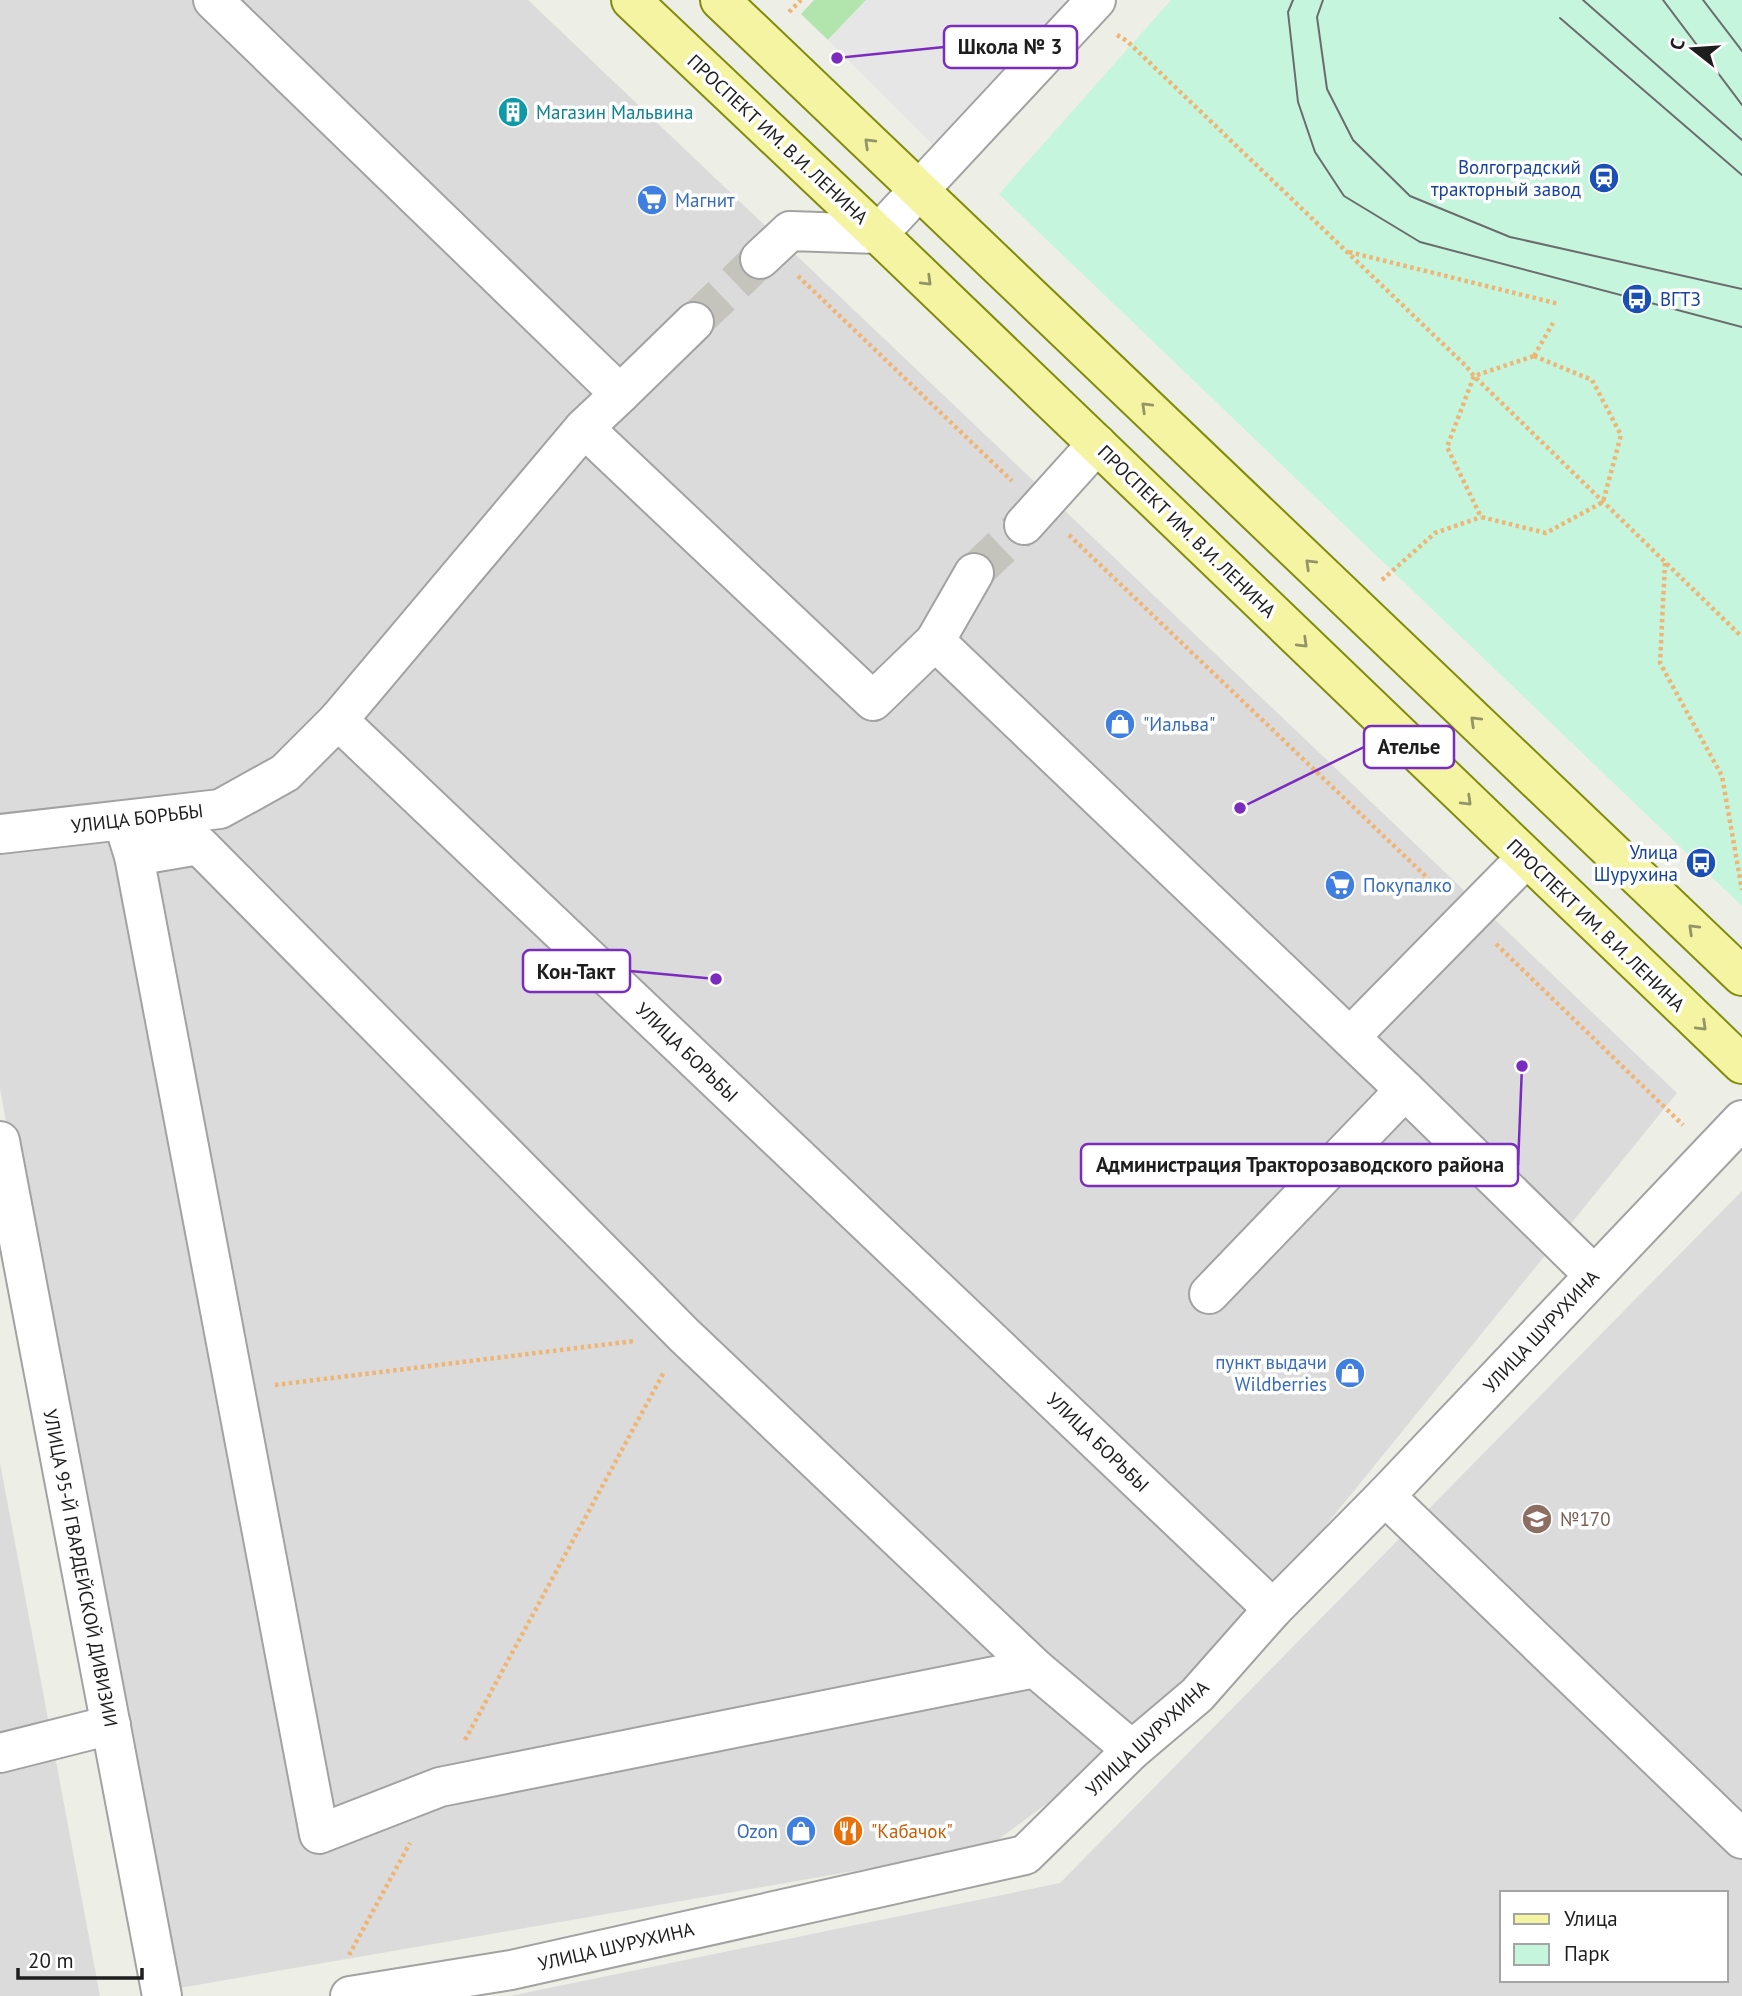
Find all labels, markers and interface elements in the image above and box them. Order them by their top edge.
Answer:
north arrow [1658,14,1728,84]
callout: Школа № 3 [944,26,1077,68]
text: Школа № 3 [958,33,1062,60]
text: С [1664,35,1690,53]
street label: ПРОСПЕКТ ИМ. В.И. ЛЕНИНА [683,49,873,229]
building icon: Магазин Мальвина [496,95,530,129]
place label: Магазин Мальвина [536,100,693,124]
one-way arrow [865,139,878,152]
place label: Волгоградский тракторный завод [1431,155,1581,201]
station icon: Волгоградский тракторный завод [1587,161,1621,195]
supermarket icon: Магнит [635,183,669,217]
place label: Магнит [675,188,735,212]
one-way arrow [919,273,932,286]
bus stop icon: ВГТЗ [1620,282,1654,316]
place label: ВГТЗ [1660,287,1701,311]
one-way arrow [1141,403,1154,415]
street label: ПРОСПЕКТ ИМ. В.И. ЛЕНИНА [1093,440,1281,622]
one-way arrow [1306,560,1319,573]
one-way arrow [1295,635,1308,648]
shop icon: "Иальва" [1103,707,1137,741]
place label: "Иальва" [1143,712,1215,736]
one-way arrow [1470,717,1483,730]
callout: Ателье [1364,726,1454,768]
text: Ателье [1378,733,1440,760]
one-way arrow [1459,792,1472,805]
street label: УЛИЦА БОРЬБЫ [70,798,204,838]
street label: ПРОСПЕКТ ИМ. В.И. ЛЕНИНА [1502,834,1690,1016]
place label: Улица Шурухина [1594,840,1678,886]
bus stop icon: Улица Шурухина [1684,846,1718,880]
supermarket icon: Покупалко [1323,868,1357,902]
place label: Покупалко [1363,873,1452,897]
one-way arrow [1688,925,1701,938]
callout: Кон-Такт [523,950,630,992]
text: Кон-Такт [537,958,616,985]
street label: УЛИЦА БОРЬБЫ [631,997,743,1107]
one-way arrow [1694,1018,1707,1030]
callout: Администрация Тракторозаводского района [1081,1144,1518,1186]
text: Администрация Тракторозаводского района [1096,1151,1504,1178]
street label: УЛИЦА ШУРУХИНА [1478,1265,1604,1397]
place label: пункт выдачи Wildberries [1215,1350,1327,1396]
shop icon: пункт выдачи Wildberries [1333,1356,1367,1390]
street label: УЛИЦА БОРЬБЫ [1042,1387,1154,1497]
street label: УЛИЦА 95-Й ГВАРДЕЙСКОЙ ДИВИЗИИ [38,1407,124,1729]
school or university icon: №170 [1520,1502,1554,1536]
place label: №170 [1560,1507,1611,1531]
street label: УЛИЦА ШУРУХИНА [1081,1675,1213,1801]
shop icon: Ozon [784,1814,818,1848]
restaurant icon: "Кабачок" [831,1814,865,1848]
place label: Ozon [737,1819,778,1843]
place label: "Кабачок" [871,1819,953,1843]
legend [1500,1891,1728,1982]
text: Улица [1564,1905,1618,1932]
street label: УЛИЦА ШУРУХИНА [536,1916,696,1976]
scale bar [18,1937,142,1981]
text: Парк [1564,1940,1610,1967]
text: 20 m [28,1947,74,1974]

